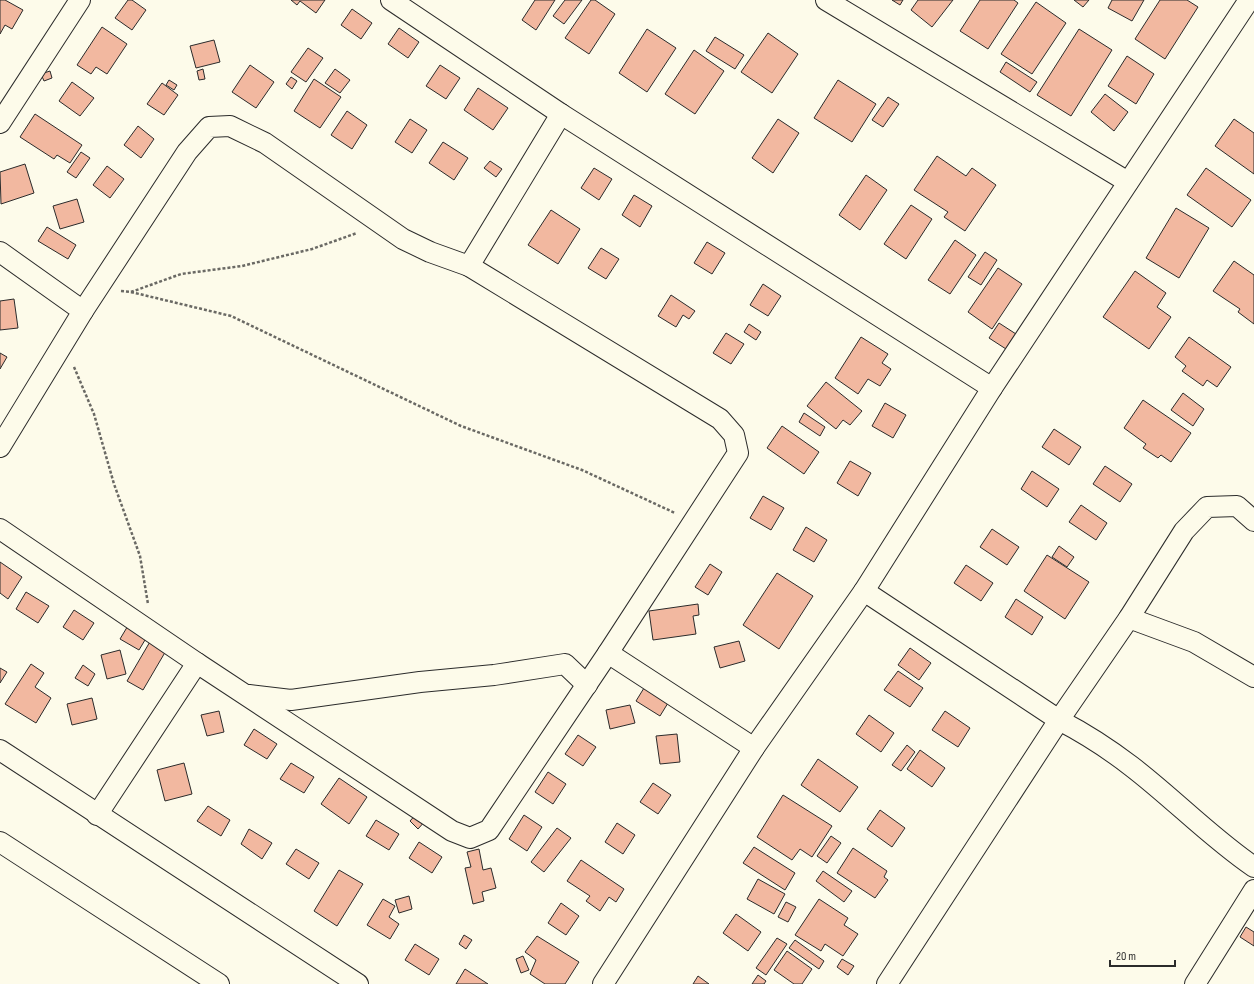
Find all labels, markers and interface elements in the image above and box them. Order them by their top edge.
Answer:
scale bar [1110,942,1175,968]
text: 20 m [1116,949,1136,964]

